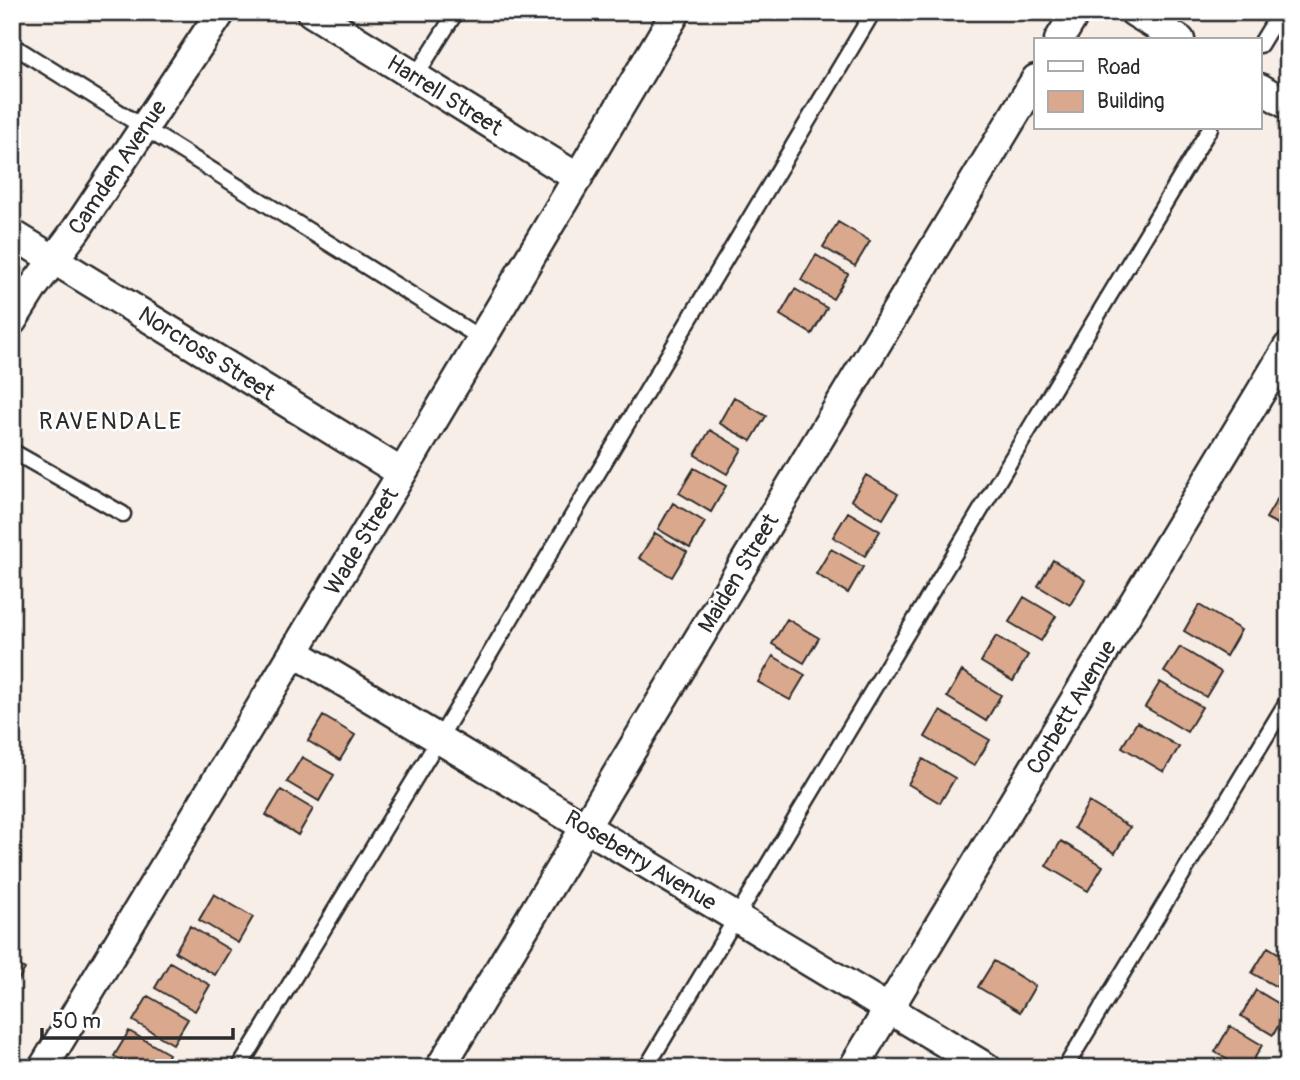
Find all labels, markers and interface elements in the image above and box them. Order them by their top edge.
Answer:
legend [1034,38,1262,130]
street label: Harrell Street [382,48,509,143]
text: Road [1097,54,1141,81]
text: Building [1097,88,1164,115]
street label: Camden Avenue [62,94,174,240]
street label: Norcross Street [133,300,281,407]
district label: RAVENDALE [39,407,183,436]
street label: Wade Street [318,482,405,600]
street label: Maiden Street [691,508,786,638]
street label: Corbett Avenue [1020,634,1123,780]
street label: Roseberry Avenue [560,804,722,917]
scale bar [42,996,233,1040]
text: 50 m [52,1008,101,1035]

